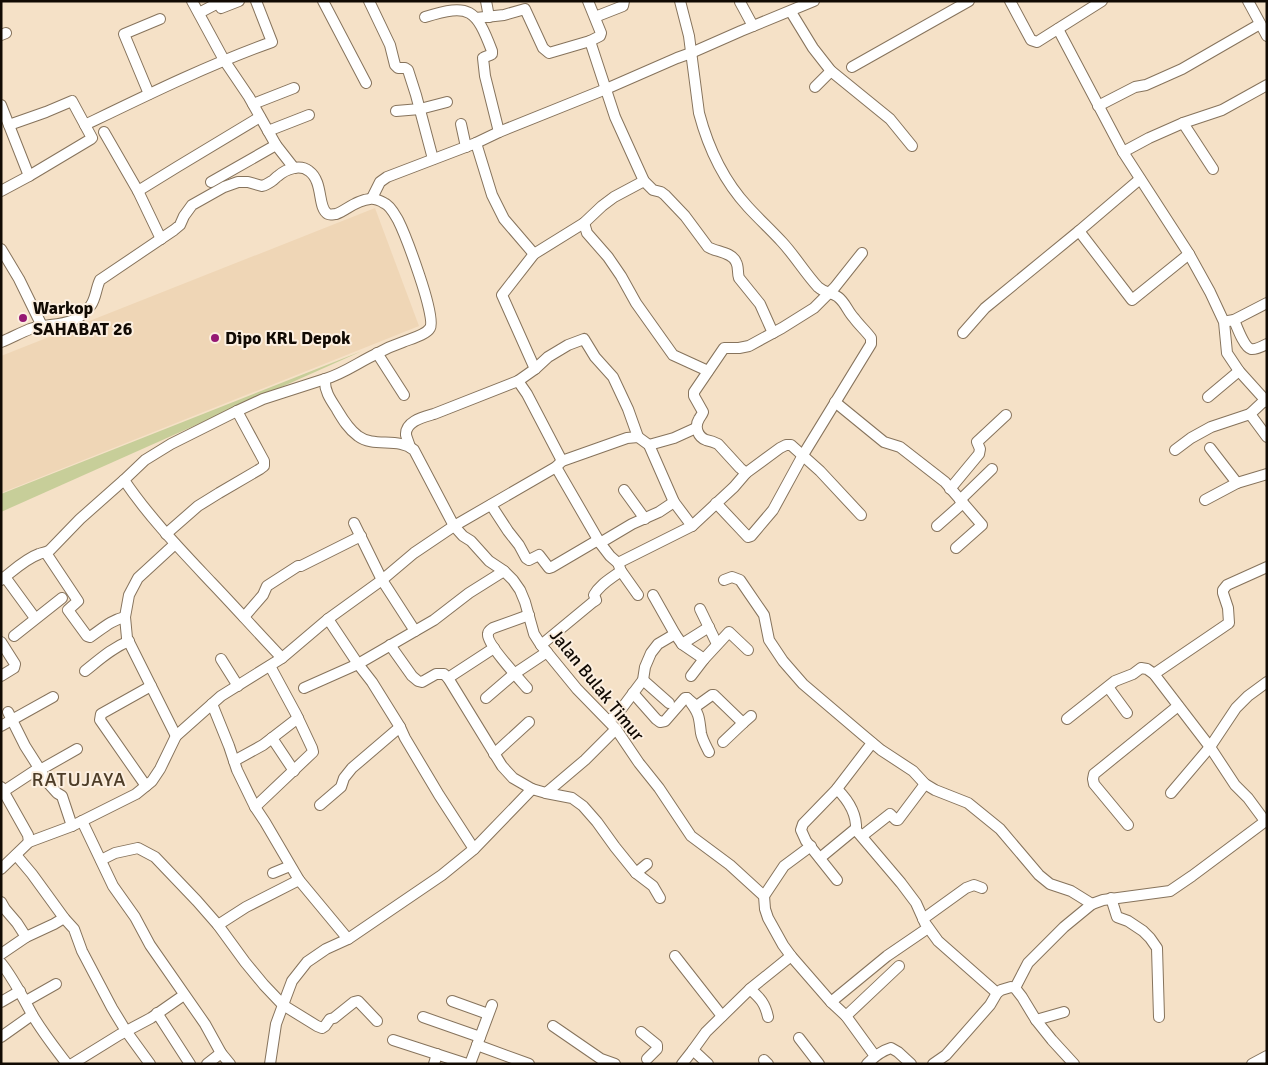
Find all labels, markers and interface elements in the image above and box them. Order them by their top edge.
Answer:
place label: Warkop SAHABAT 26 [33,297,133,340]
marker: Warkop SAHABAT 26 [17,312,29,324]
place label: Dipo KRL Depok [225,327,351,349]
marker: Dipo KRL Depok [209,332,221,344]
street label: Jalan Bulak Timur [545,625,649,746]
district label: RATUJAYA [32,767,126,792]

